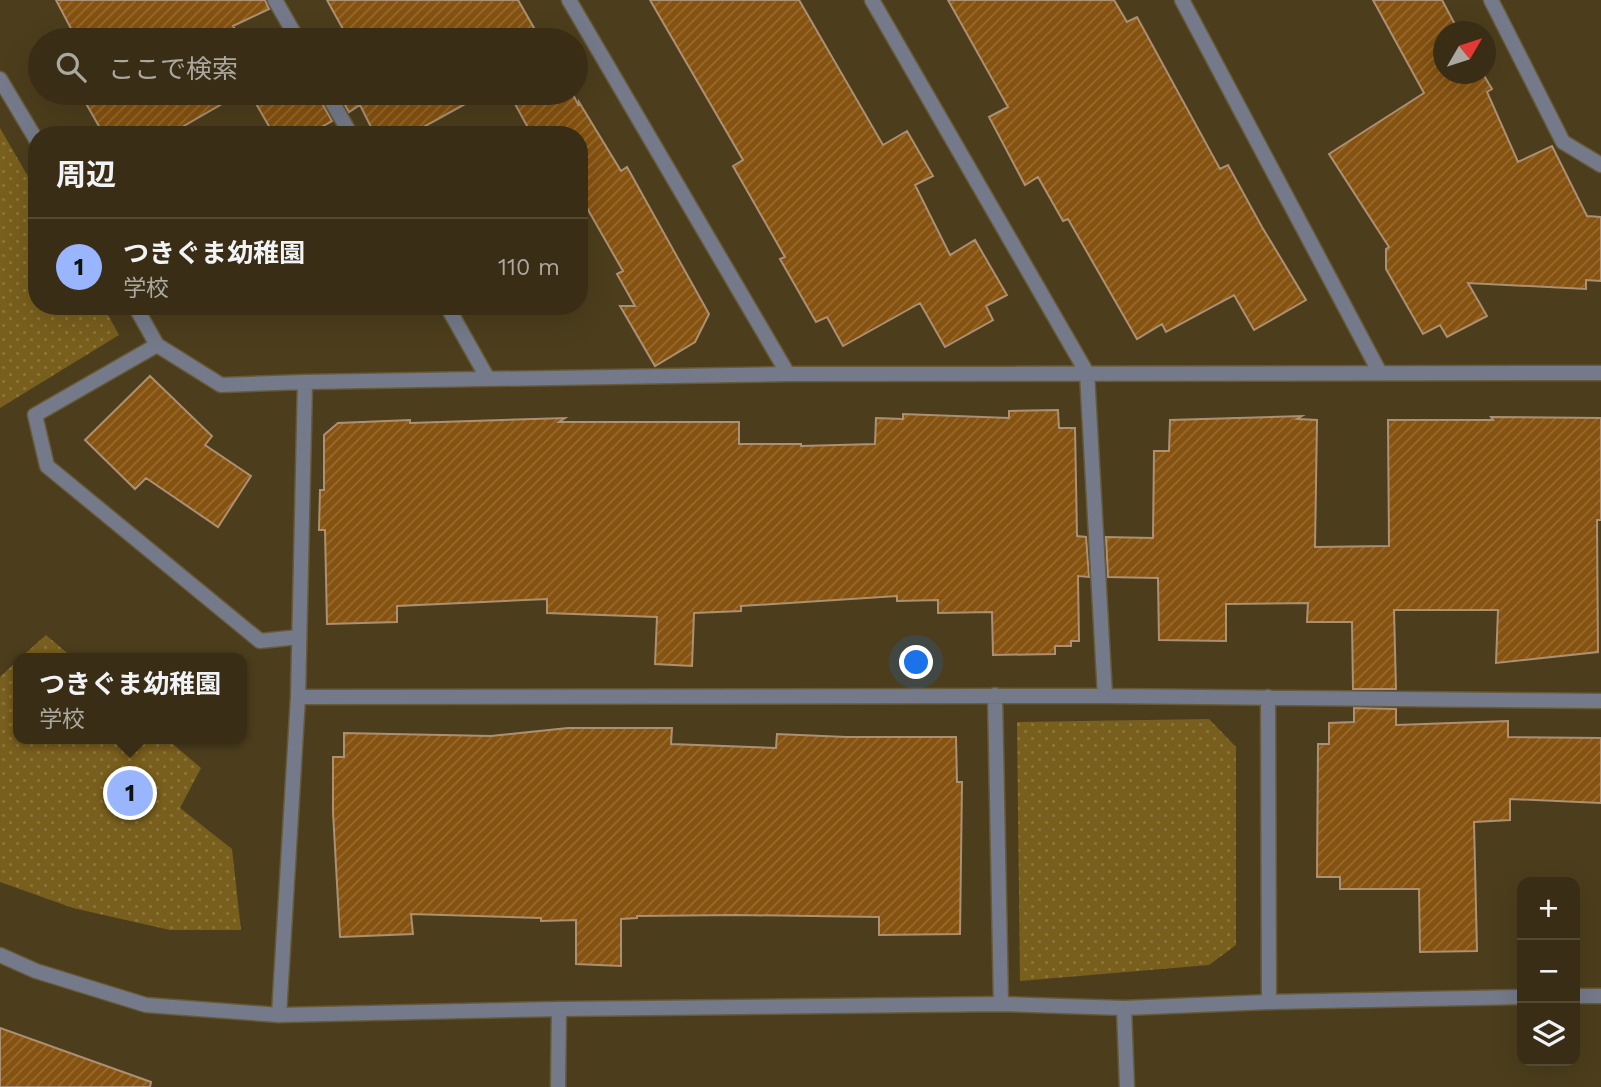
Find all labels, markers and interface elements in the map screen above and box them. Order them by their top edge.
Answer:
north arrow [1433,21,1496,84]
search box [28,28,588,105]
icon: search [52,48,90,86]
text: ここで検索 [108,54,238,84]
text: 周辺 [56,157,116,192]
text: つきぐま幼稚園 [123,238,305,268]
text: 1 [74,254,84,281]
text: 110 m [498,254,560,281]
text: 学校 [123,275,169,302]
your location [899,645,933,679]
popup [13,653,247,744]
text: つきぐま幼稚園 [39,669,221,699]
text: 学校 [39,706,85,733]
pin: 1 [107,767,153,819]
map controls [1517,877,1580,1066]
button: + [1517,877,1580,940]
button: − [1517,940,1580,1003]
button: layers [1517,1003,1580,1066]

